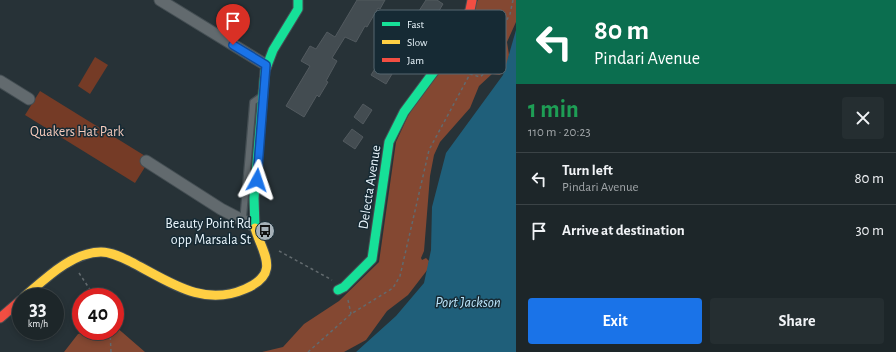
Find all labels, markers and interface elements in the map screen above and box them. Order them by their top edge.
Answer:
pin [216,4,250,45]
icon: arrive [222,10,244,32]
legend [374,10,506,74]
icon: left [528,16,580,68]
text: 80 m [594,17,649,45]
text: Fast [407,19,425,30]
text: Slow [407,37,428,48]
text: Pindari Avenue [594,50,700,68]
text: Jam [407,55,424,66]
button: close [842,97,884,139]
text: 1 min [528,98,579,122]
park label: Quakers Hat Park [30,125,125,139]
text: 110 m · 20:23 [528,126,591,139]
street label: Delecta Avenue [356,144,384,230]
position arrow [236,159,278,201]
text: Turn left [562,163,613,178]
icon: left [528,168,550,190]
text: 80 m [854,171,884,186]
text: Pindari Avenue [562,181,639,194]
place label: Beauty Point Rd opp Marsala St [165,217,252,247]
bus stop icon: Beauty Point Rd opp Marsala St [254,220,276,242]
icon: arrive [528,220,550,242]
text: Arrive at destination [562,223,685,238]
text: 30 m [855,223,884,238]
speed limit sign: 40 [72,288,124,340]
water label: Port Jackson [435,295,501,310]
button: Exit [528,298,702,344]
button: Share [710,298,884,344]
text: 33 [29,299,47,319]
text: km/h [28,319,48,329]

